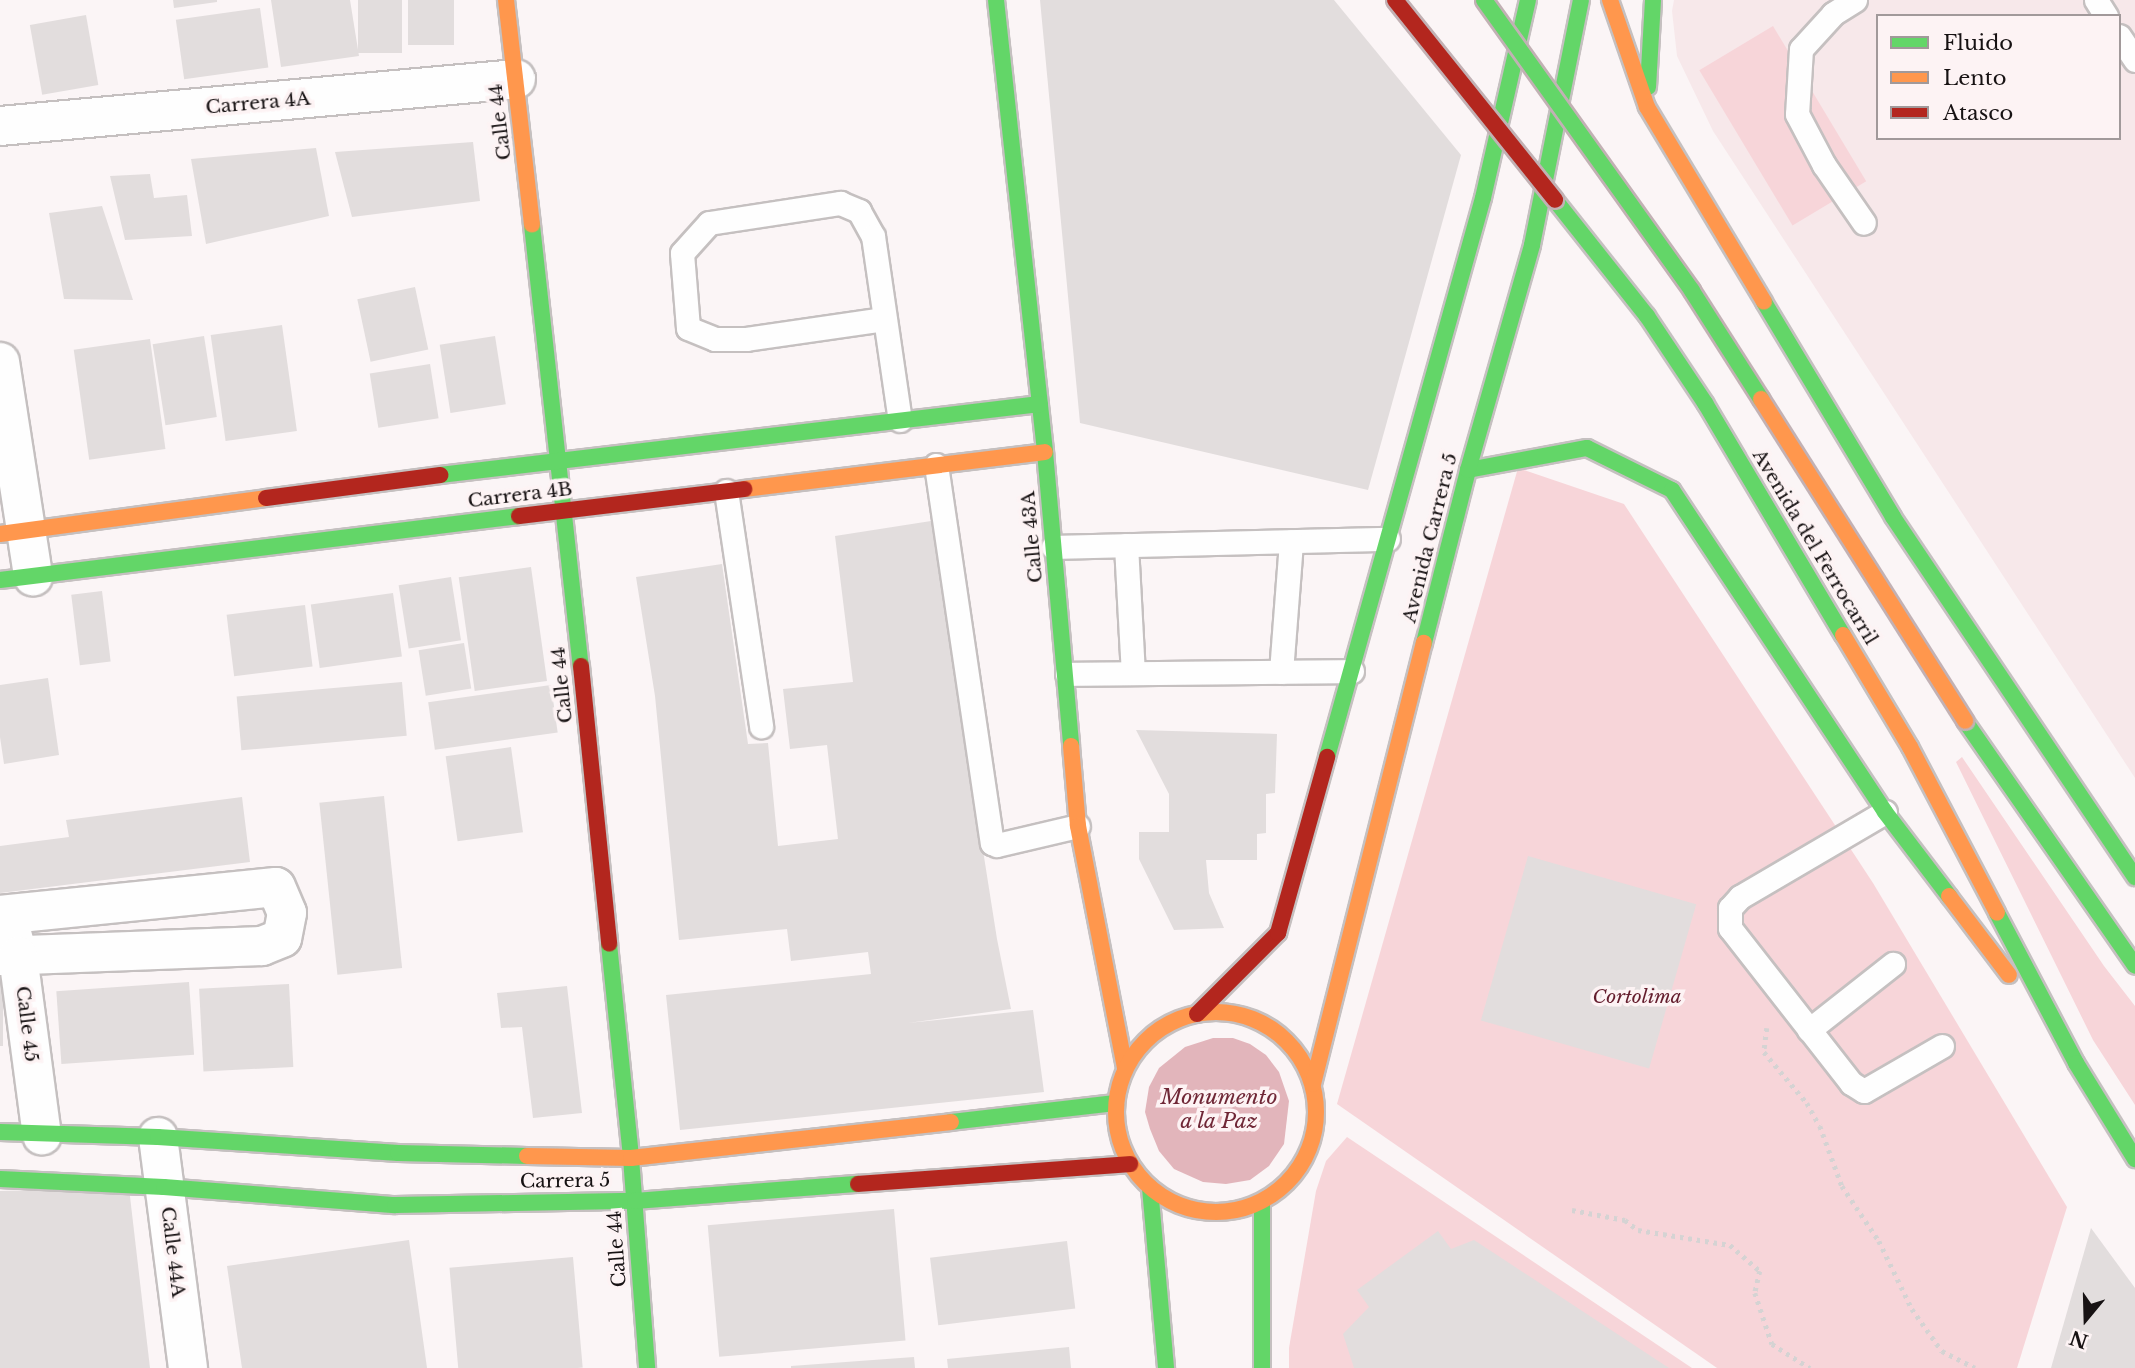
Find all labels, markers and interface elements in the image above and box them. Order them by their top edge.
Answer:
legend [1876,14,2121,140]
text: Fluido [1943,30,2013,56]
text: Lento [1943,65,2006,91]
street label: Calle 44 [484,83,516,161]
street label: Carrera 4A [205,87,311,119]
text: Atasco [1943,100,2013,126]
street label: Avenida del Ferrocarril [1748,445,1882,649]
street label: Avenida Carrera 5 [1398,451,1462,625]
street label: Carrera 4B [466,477,574,513]
street label: Calle 43A [1017,490,1047,584]
street label: Calle 44 [547,646,577,724]
street label: Calle 45 [11,985,43,1063]
park label: Cortolima [1592,986,1682,1008]
water label: Monumento a la Paz [1161,1084,1277,1134]
street label: Carrera 5 [520,1169,610,1193]
street label: Calle 44A [156,1205,190,1299]
street label: Calle 44 [603,1210,631,1288]
north arrow [2051,1284,2121,1354]
text: N [2067,1326,2091,1353]

